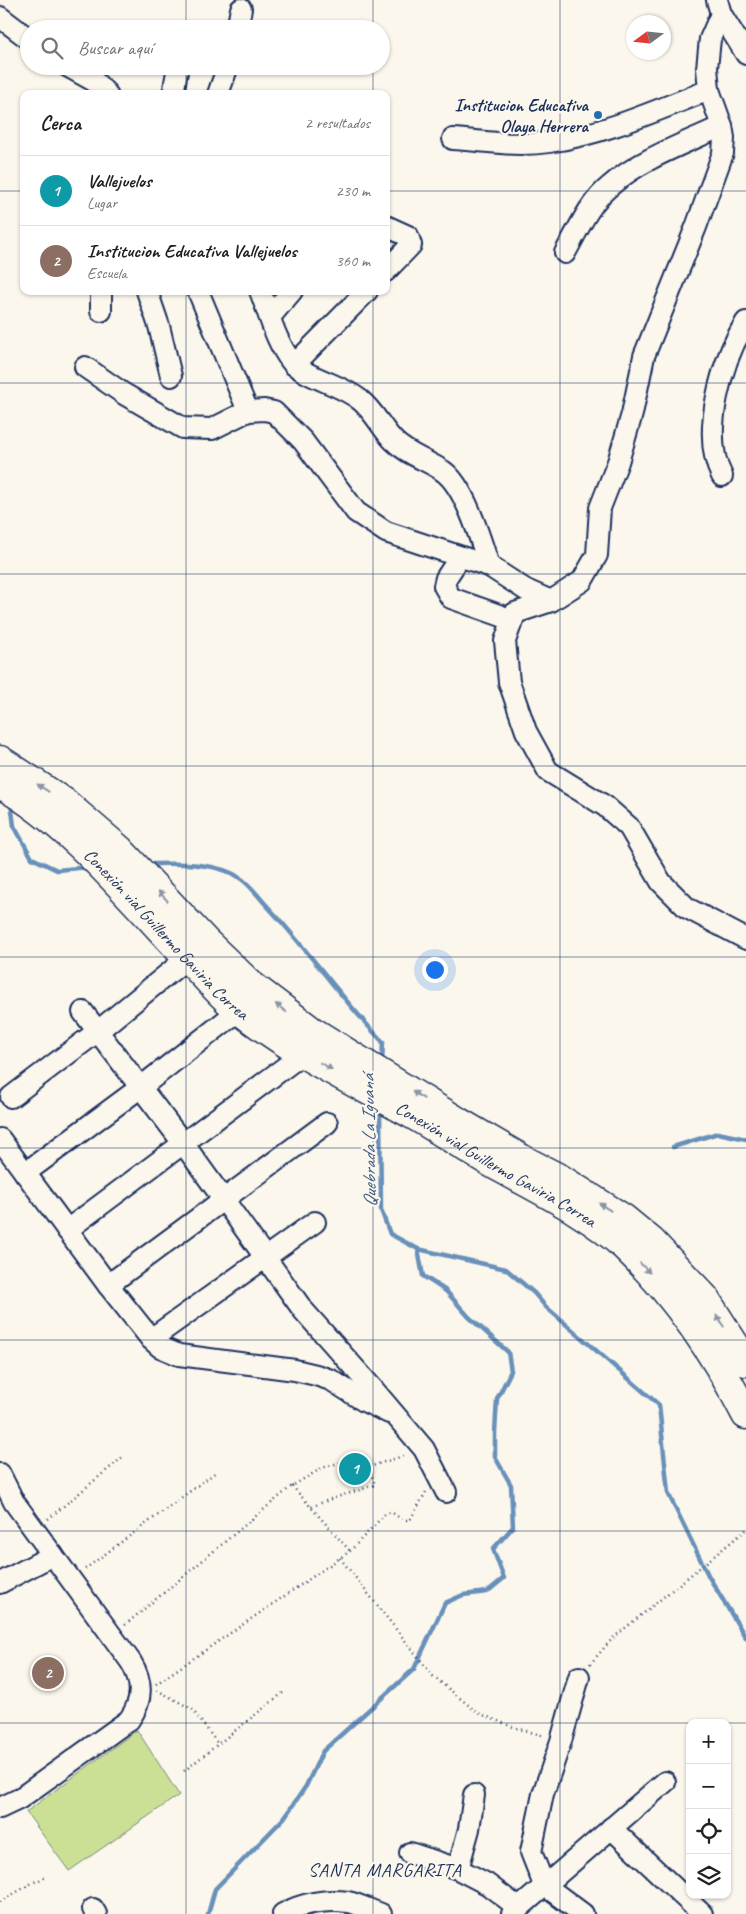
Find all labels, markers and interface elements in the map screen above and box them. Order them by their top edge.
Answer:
north arrow [626,15,671,60]
search box [20,20,390,75]
icon: search [38,34,66,62]
text: Buscar aquí [78,36,152,60]
place label: Institucion Educativa Olaya Herrera [454,94,590,137]
marker: Institucion Educativa Olaya Herrera [592,109,604,121]
text: Cerca [40,110,81,136]
text: 2 resultados [305,113,370,133]
text: Vallejuelos [87,169,151,193]
text: 1 [52,181,60,201]
text: 230 m [336,181,370,201]
text: Lugar [87,193,117,213]
text: Institucion Educativa Vallejuelos [87,239,297,263]
text: 2 [52,251,60,271]
text: 360 m [336,251,370,271]
text: Escuela [87,263,127,283]
one-way arrow [36,783,50,792]
street label: Conexión vial Guillermo Gaviria Correa [79,844,254,1025]
one-way arrow [157,890,169,902]
your location [422,957,448,983]
one-way arrow [275,1002,288,1013]
one-way arrow [319,1062,332,1071]
water label: Quebrada La Iguaná [356,1070,382,1208]
one-way arrow [411,1091,424,1100]
street label: Conexión vial Guillermo Gaviria Correa [392,1097,601,1232]
one-way arrow [599,1202,612,1212]
one-way arrow [639,1262,651,1274]
one-way arrow [715,1314,725,1327]
pin: 1 [339,1450,371,1488]
pin: 2 [32,1654,64,1692]
map controls [686,1719,731,1899]
button: + [686,1719,731,1764]
button: − [686,1764,731,1809]
button: locate [686,1809,731,1854]
button: layers [686,1854,731,1899]
district label: SANTA MARGARITA [308,1858,462,1882]

